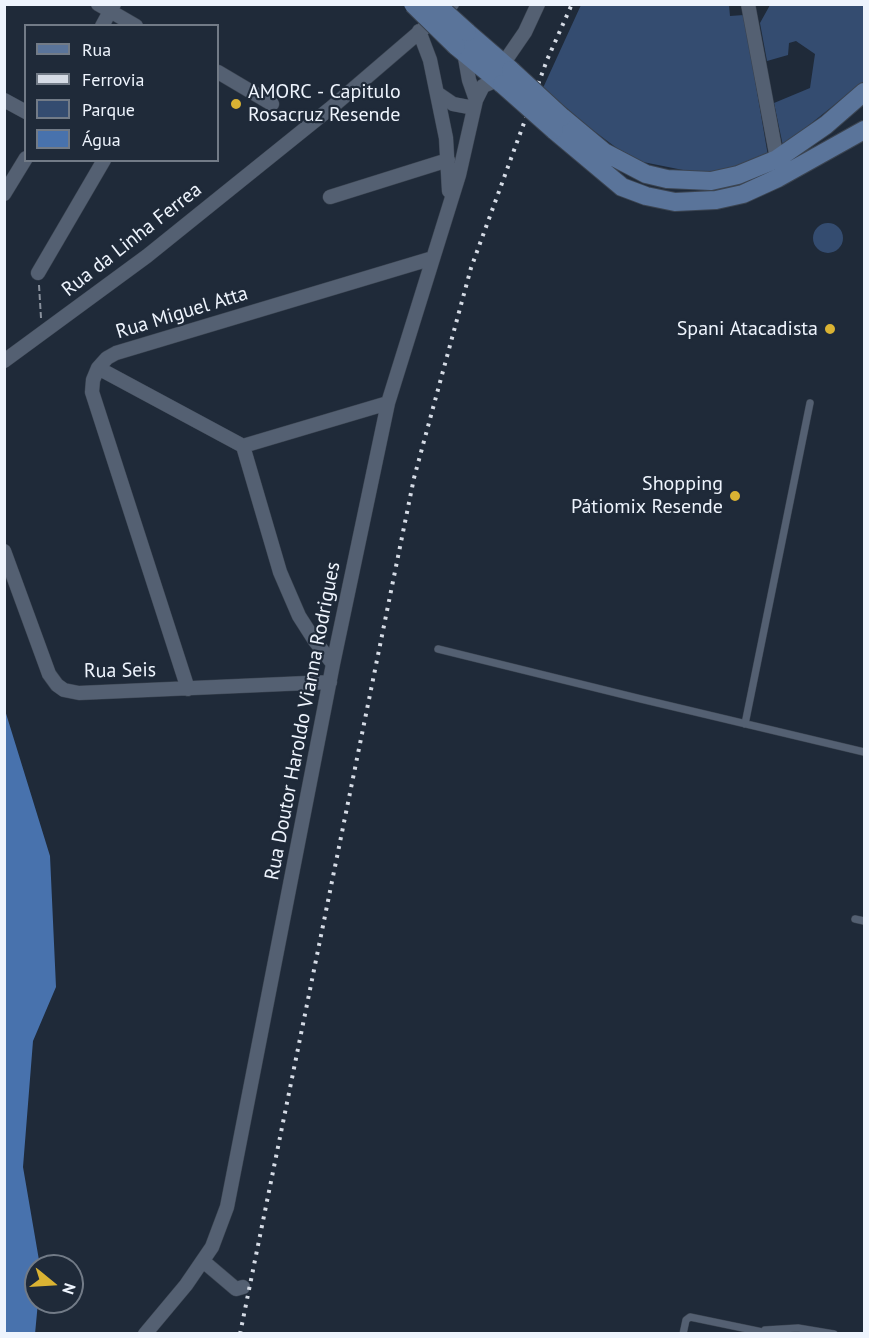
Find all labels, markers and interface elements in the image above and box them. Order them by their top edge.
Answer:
legend [24,24,219,162]
text: Rua [82,38,111,61]
text: Ferrovia [82,68,145,91]
place label: AMORC - Capitulo Rosacruz Resende [248,80,401,127]
marker: AMORC - Capitulo Rosacruz Resende [229,97,243,111]
text: Parque [82,98,135,121]
text: Água [82,128,121,151]
street label: Rua da Linha Ferrea [57,178,207,302]
street label: Rua Miguel Atta [113,282,251,344]
place label: Spani Atacadista [677,317,818,341]
marker: Spani Atacadista [823,322,837,336]
place label: Shopping Pátiomix Resende [571,472,723,519]
marker: Shopping Pátiomix Resende [728,489,742,503]
street label: Rua Doutor Haroldo Vianna Rodrigues [260,560,346,882]
street label: Rua Seis [84,658,156,684]
north arrow [24,1254,84,1314]
text: N [58,1281,80,1297]

